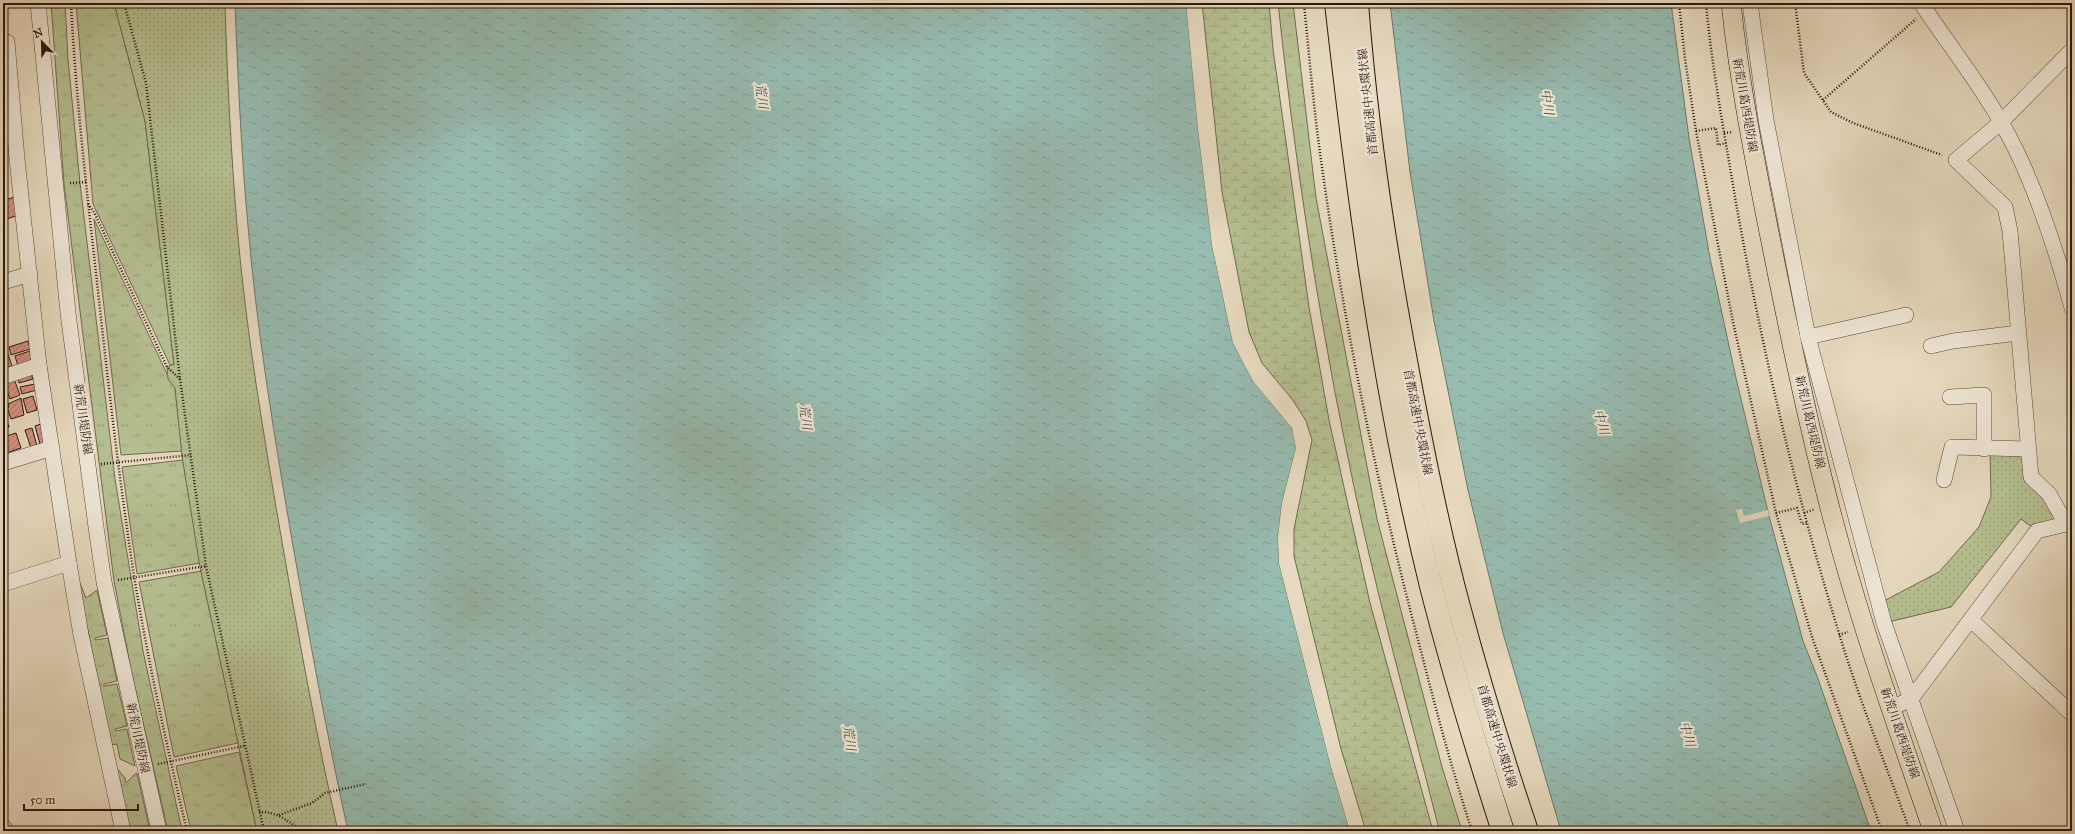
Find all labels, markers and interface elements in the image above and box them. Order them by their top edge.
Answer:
north arrow [22,22,62,62]
text: N [31,25,46,41]
street label: 首都高速中央環状線 [1355,48,1381,156]
street label: 新荒川葛西堤防線 [1730,57,1760,153]
water label: 荒川 [751,82,771,112]
water label: 中川 [1537,88,1557,118]
street label: 首都高速中央環状線 [1401,368,1435,476]
street label: 新荒川葛西堤防線 [1792,374,1828,470]
street label: 新荒川堤防線 [71,382,95,456]
water label: 荒川 [795,403,815,433]
water label: 中川 [1590,407,1613,439]
street label: 首都高速中央環状線 [1475,682,1519,790]
street label: 新荒川葛西堤防線 [1878,685,1922,781]
street label: 新荒川堤防線 [124,701,152,775]
water label: 中川 [1676,719,1699,751]
water label: 荒川 [839,724,859,754]
scale bar [24,786,138,812]
text: 50 m [30,793,55,807]

